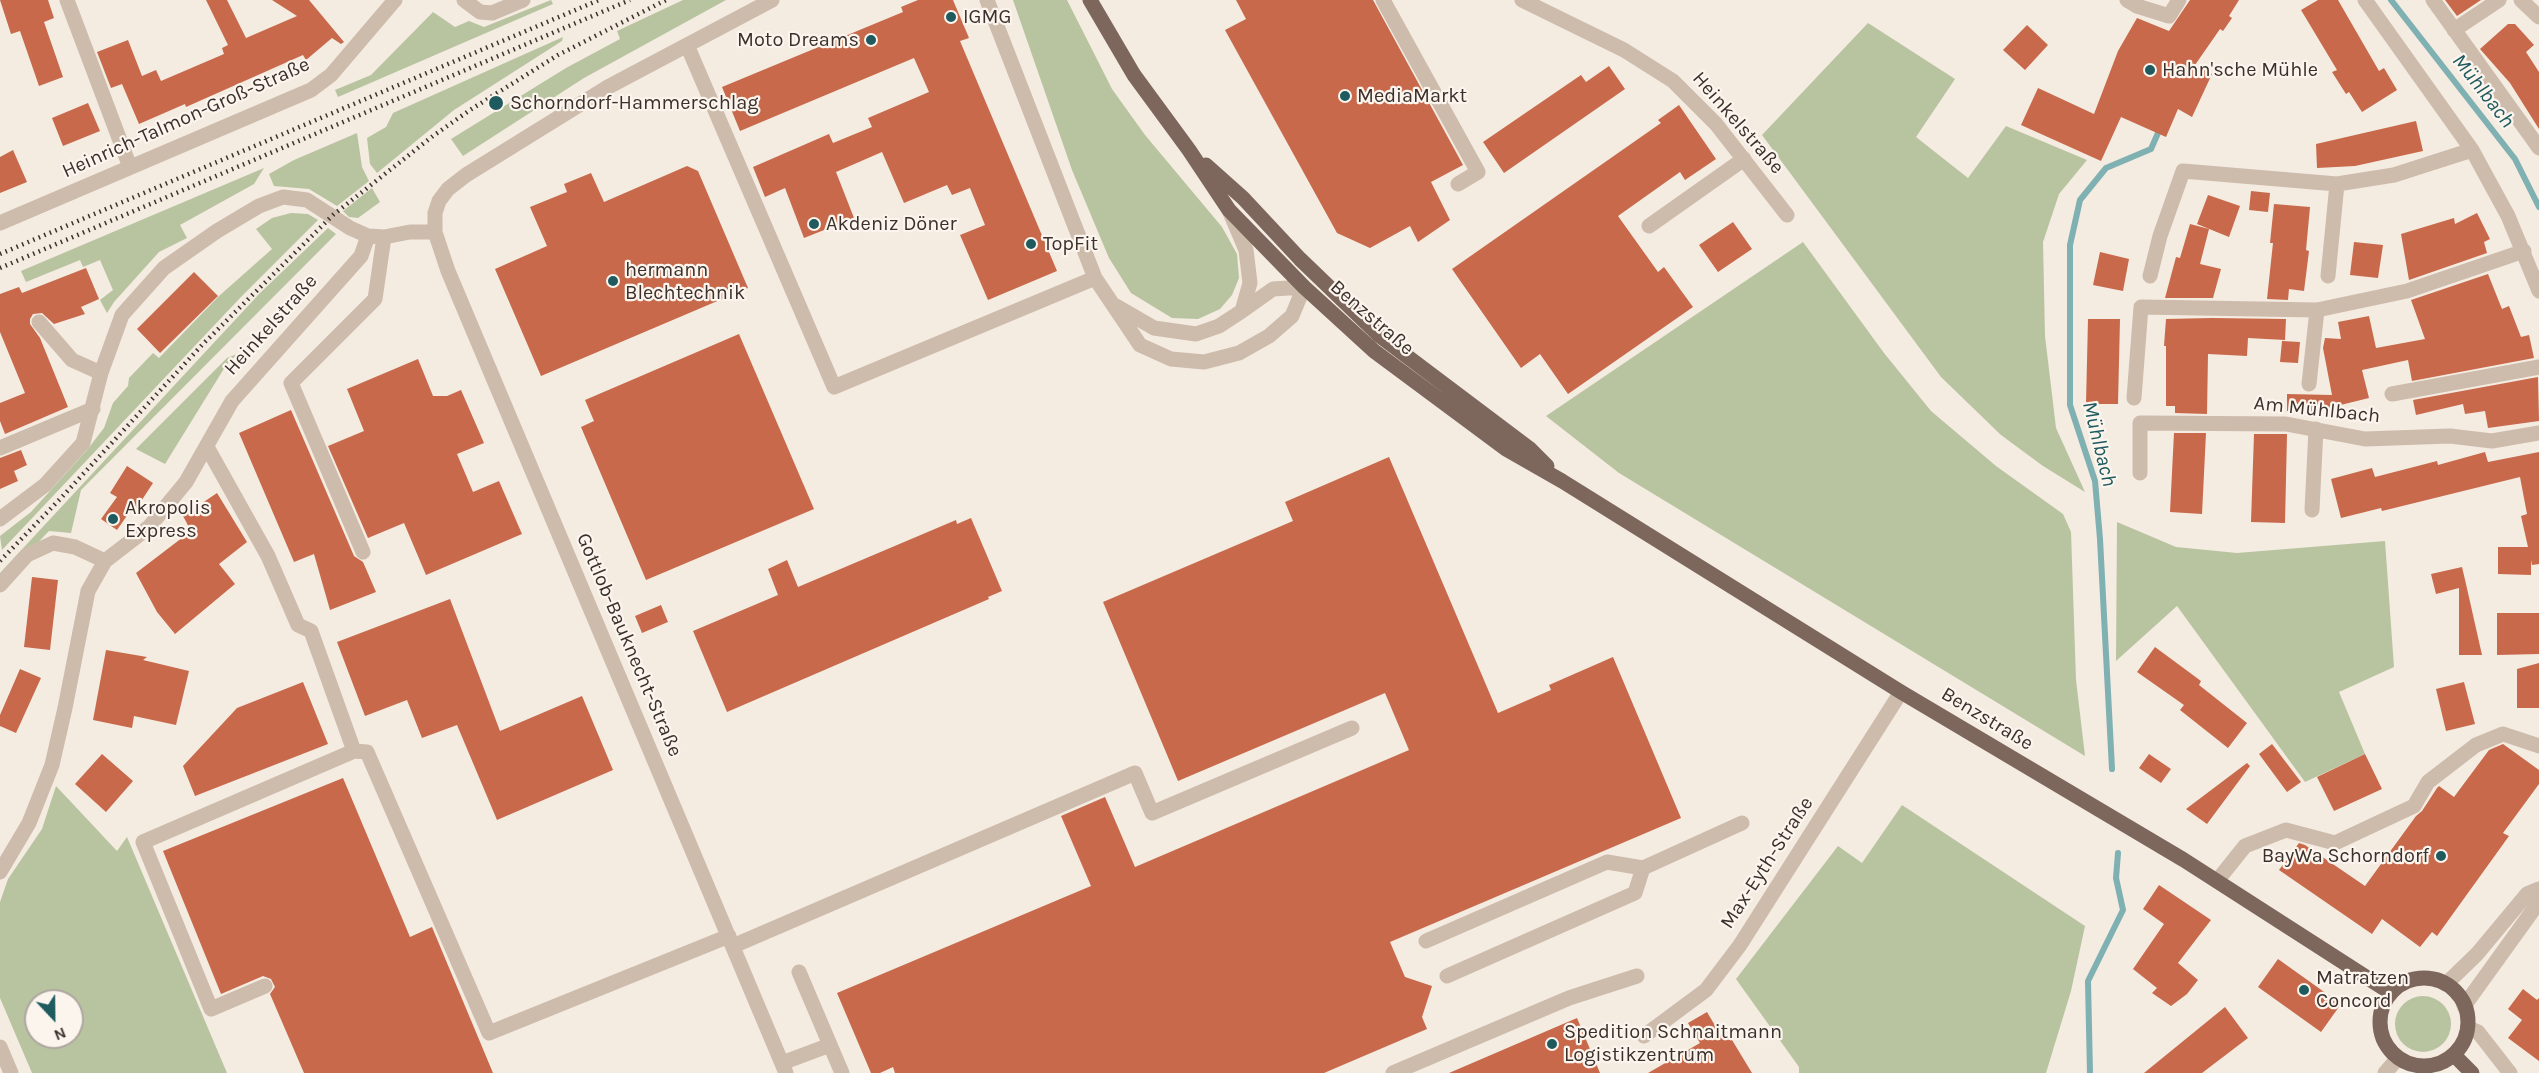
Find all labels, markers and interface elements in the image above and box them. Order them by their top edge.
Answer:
place label: IGMG [963,5,1011,29]
marker: IGMG [944,10,958,24]
place label: Moto Dreams [737,28,859,52]
marker: Moto Dreams [864,33,878,47]
water label: Mühlbach [2446,49,2520,133]
street label: Heinrich-Talmon-Groß-Straße [59,52,313,184]
place label: Hahn'sche Mühle [2162,58,2318,82]
marker: Hahn'sche Mühle [2143,63,2157,77]
street label: Heinkelstraße [1687,67,1789,179]
place label: MediaMarkt [1357,84,1467,108]
marker: MediaMarkt [1338,89,1352,103]
place label: Schorndorf-Hammerschlag [510,91,759,115]
marker: Schorndorf-Hammerschlag [487,94,505,112]
place label: Akdeniz Döner [826,212,957,236]
marker: Akdeniz Döner [807,217,821,231]
place label: TopFit [1043,232,1098,256]
marker: TopFit [1024,237,1038,251]
place label: hermann Blechtechnik [625,258,745,305]
street label: Heinkelstraße [219,270,323,380]
marker: hermann Blechtechnik [606,274,620,288]
street label: Benzstraße [1325,275,1419,361]
street label: Am Mühlbach [2253,391,2381,429]
water label: Mühlbach [2076,399,2122,489]
place label: Akropolis Express [125,496,211,543]
marker: Akropolis Express [106,512,120,526]
street label: Gottlob-Bauknecht-Straße [571,530,687,760]
street label: Benzstraße [1937,682,2037,756]
street label: Max-Eyth-Straße [1715,792,1819,934]
place label: BayWa Schorndorf [2262,844,2429,868]
marker: BayWa Schorndorf [2434,849,2448,863]
place label: Matratzen Concord [2316,966,2409,1013]
marker: Matratzen Concord [2297,983,2311,997]
north arrow [24,989,84,1049]
place label: Spedition Schnaitmann Logistikzentrum [1564,1020,1782,1067]
text: N [51,1023,69,1045]
marker: Spedition Schnaitmann Logistikzentrum [1545,1037,1559,1051]

